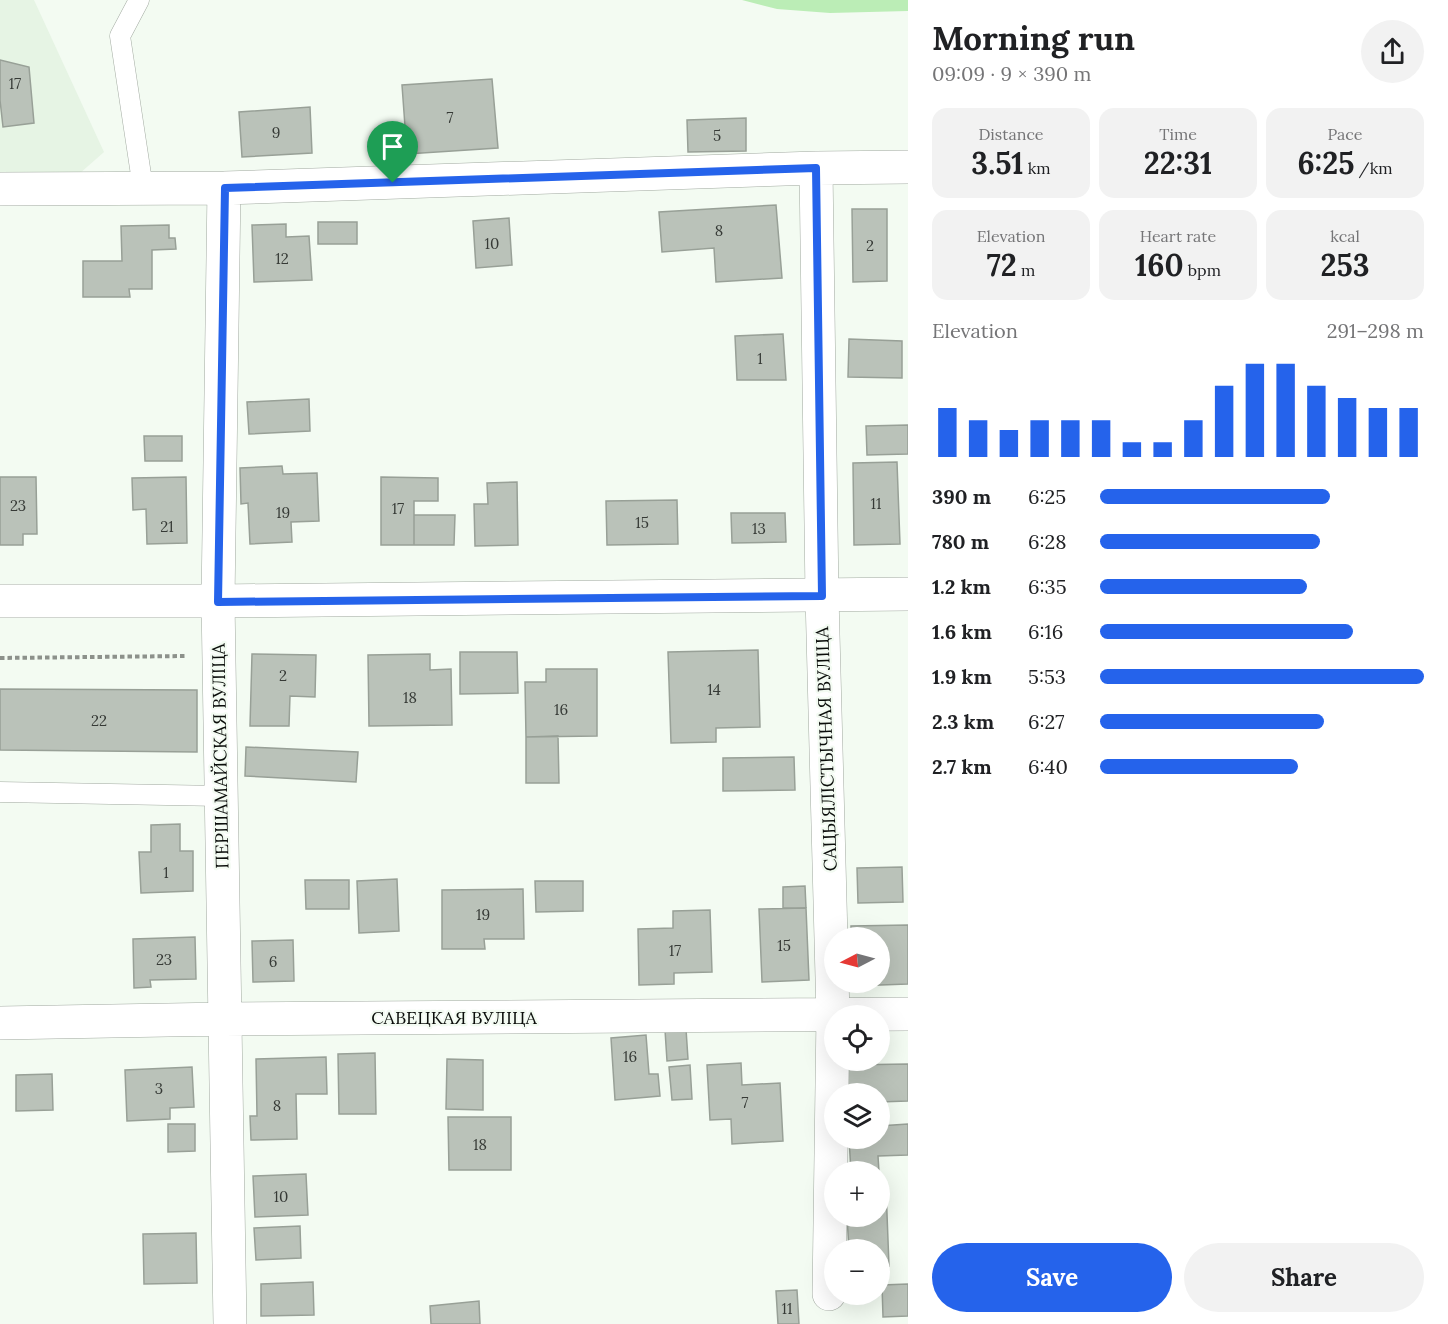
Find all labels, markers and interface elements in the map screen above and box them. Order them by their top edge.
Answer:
text: Morning run [932,17,1135,59]
button: share [1361,20,1424,83]
text: 09:09 · 9 × 390 m [932,61,1091,86]
house number: 17 [9,74,21,93]
house number: 7 [447,108,454,127]
pin [367,121,418,183]
house number: 9 [272,123,280,142]
text: Distance [978,124,1044,144]
text: Time [1159,124,1197,144]
text: Pace [1328,124,1362,144]
house number: 5 [713,126,721,145]
icon: arrive [376,130,409,163]
text: 3.51 [971,144,1024,182]
text: 22:31 [1144,144,1212,182]
text: 6:25 [1297,144,1354,182]
text: km [1024,158,1051,178]
text: /km [1354,158,1393,178]
house number: 8 [715,221,723,240]
text: Elevation [977,226,1045,246]
text: Heart rate [1140,226,1216,246]
text: kcal [1330,226,1360,246]
house number: 10 [485,234,499,253]
house number: 2 [866,236,874,255]
text: 72 [987,246,1017,284]
text: 160 [1135,246,1184,284]
text: 253 [1321,246,1370,284]
house number: 12 [275,249,289,268]
text: m [1017,260,1035,280]
text: bpm [1184,260,1221,280]
text: Elevation [932,318,1018,343]
text: 291–298 m [1327,318,1424,343]
house number: 1 [757,349,763,368]
text: 390 m [932,484,991,509]
text: 6:25 [1028,484,1066,509]
house number: 11 [871,494,881,513]
house number: 23 [10,496,26,515]
house number: 17 [392,499,404,518]
house number: 19 [276,503,290,522]
house number: 15 [635,513,649,532]
house number: 21 [160,517,174,536]
house number: 13 [752,519,766,538]
text: 780 m [932,529,989,554]
text: 6:28 [1028,529,1067,554]
text: 1.2 km [932,574,991,599]
text: 6:35 [1028,574,1067,599]
text: 1.6 km [932,619,992,644]
text: 6:16 [1028,619,1063,644]
street label: САЦЫЯЛІСТЫЧНАЯ ВУЛІЦА [810,626,842,872]
street label: ПЕРШАМАЙСКАЯ ВУЛІЦА [207,642,233,869]
text: 1.9 km [932,664,992,689]
text: 5:53 [1028,664,1066,689]
house number: 2 [279,666,287,685]
house number: 14 [707,680,721,699]
house number: 18 [403,688,417,707]
house number: 16 [554,700,568,719]
text: 2.3 km [932,709,994,734]
text: 6:27 [1028,709,1065,734]
house number: 22 [91,711,107,730]
text: 2.7 km [932,754,992,779]
text: 6:40 [1028,754,1068,779]
house number: 1 [163,863,169,882]
house number: 19 [476,905,490,924]
north arrow [824,927,890,993]
map controls [824,927,890,1305]
house number: 15 [777,936,791,955]
house number: 17 [669,941,681,960]
house number: 23 [156,950,172,969]
house number: 6 [269,952,277,971]
button: locate [824,1005,890,1071]
street label: САВЕЦКАЯ ВУЛІЦА [371,1006,538,1029]
house number: 16 [623,1047,637,1066]
house number: 3 [155,1079,163,1098]
button: layers [824,1083,890,1149]
house number: 7 [742,1093,749,1112]
house number: 8 [273,1096,281,1115]
house number: 18 [473,1135,487,1154]
button: + [824,1161,890,1227]
house number: 10 [274,1187,288,1206]
button: − [824,1239,890,1305]
button: Save [932,1243,1172,1312]
button: Share [1184,1243,1424,1312]
house number: 11 [782,1299,792,1318]

